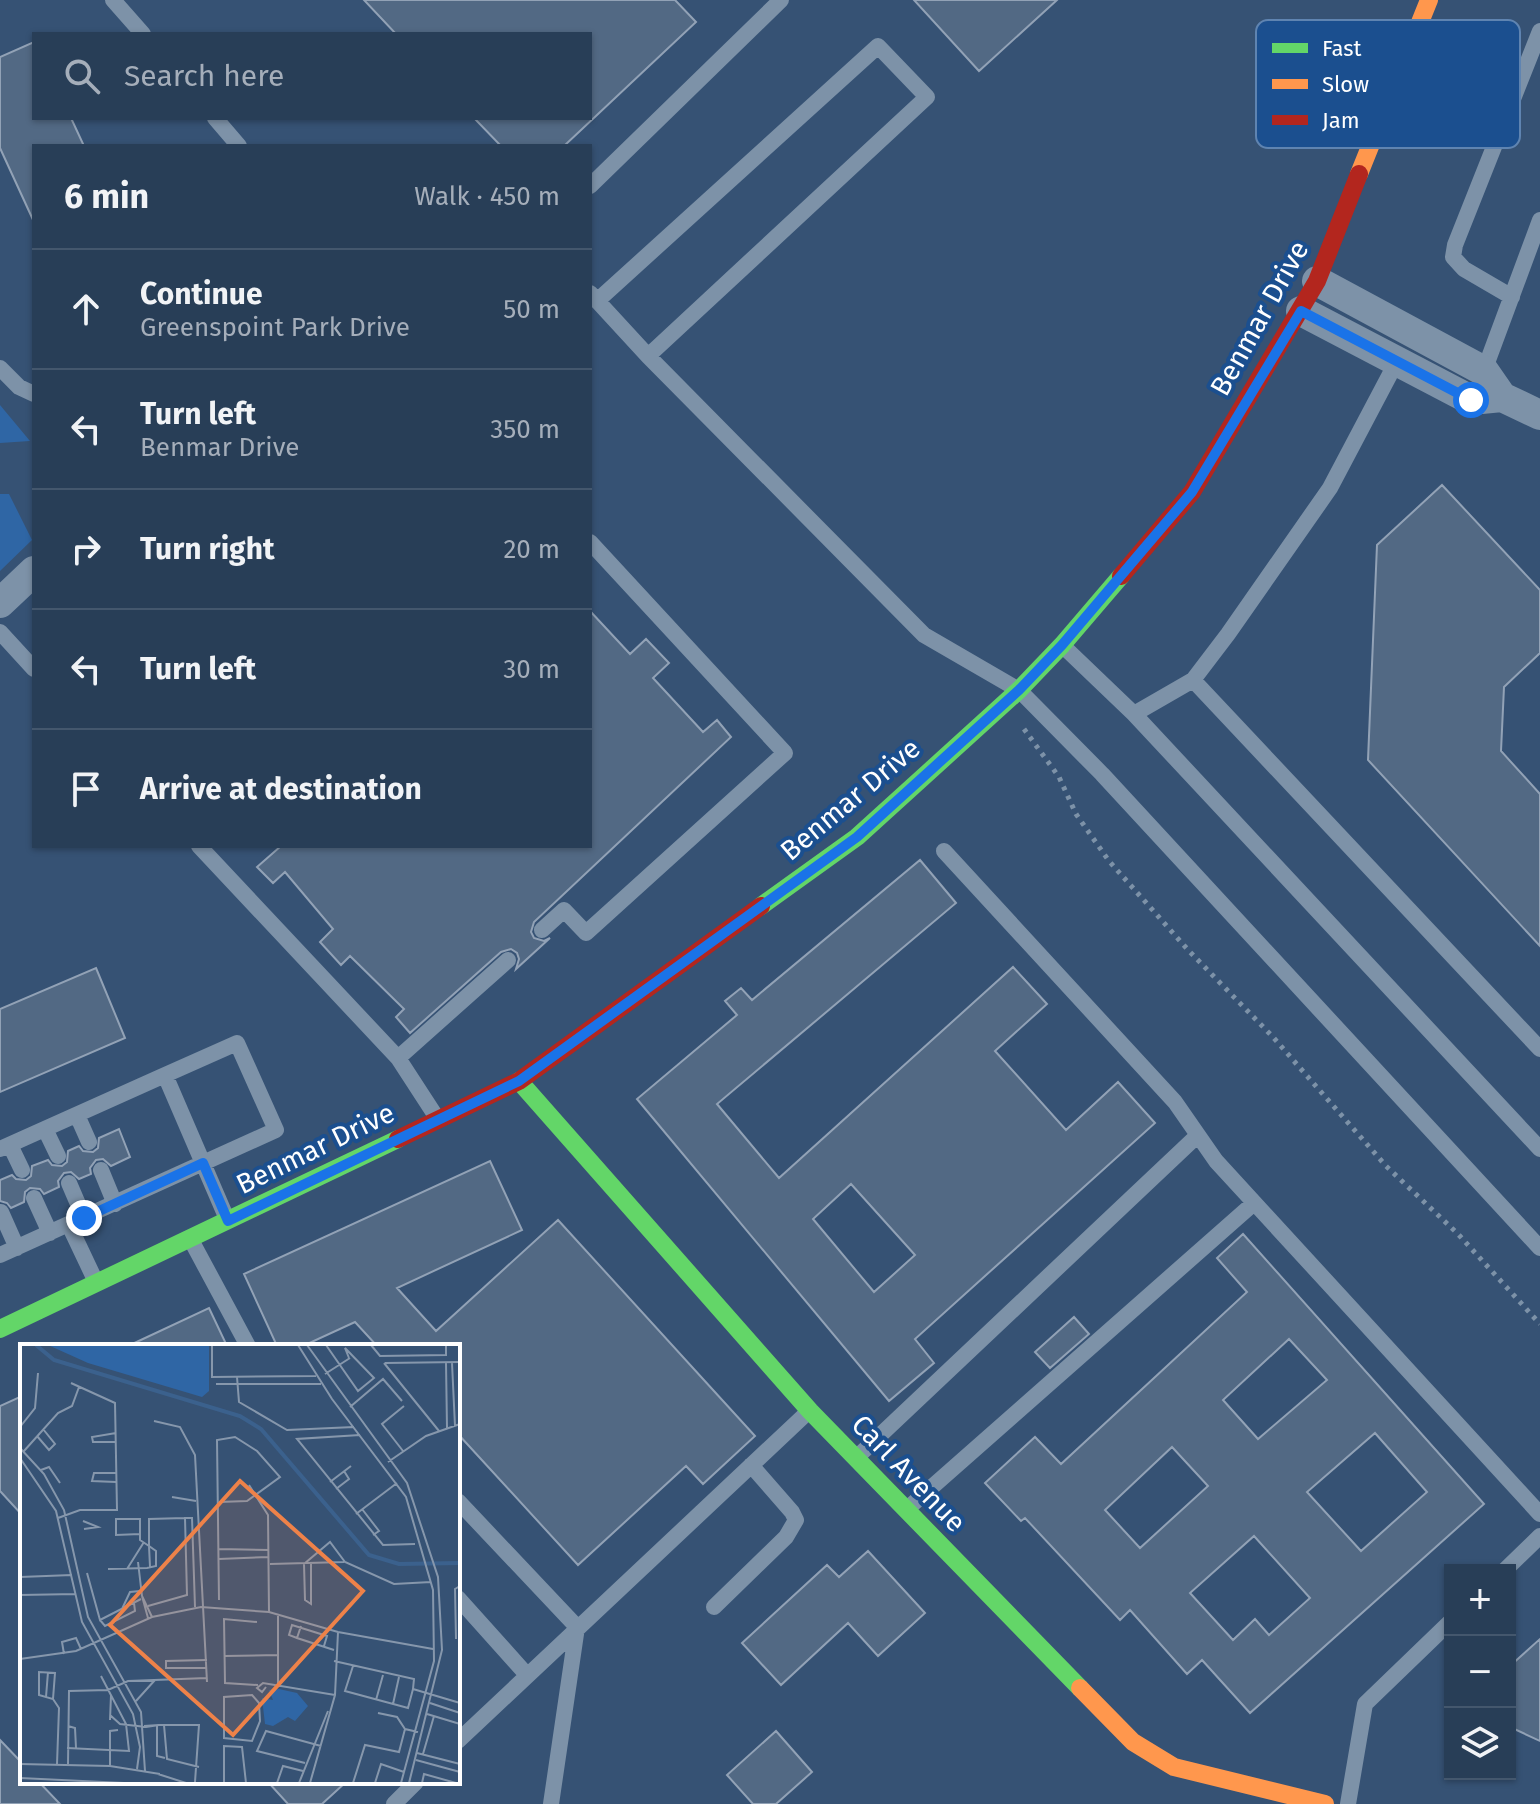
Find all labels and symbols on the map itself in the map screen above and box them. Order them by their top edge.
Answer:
legend [1256,20,1520,148]
text: Fast [1322,35,1362,62]
text: Slow [1322,71,1369,98]
text: Jam [1322,107,1360,134]
street label: Benmar Drive [1203,235,1316,401]
route start [1453,382,1489,418]
street label: Benmar Drive [774,732,927,867]
street label: Benmar Drive [231,1096,400,1201]
route end [66,1200,102,1236]
inset map [20,1344,460,1784]
street label: Carl Avenue [845,1408,973,1539]

